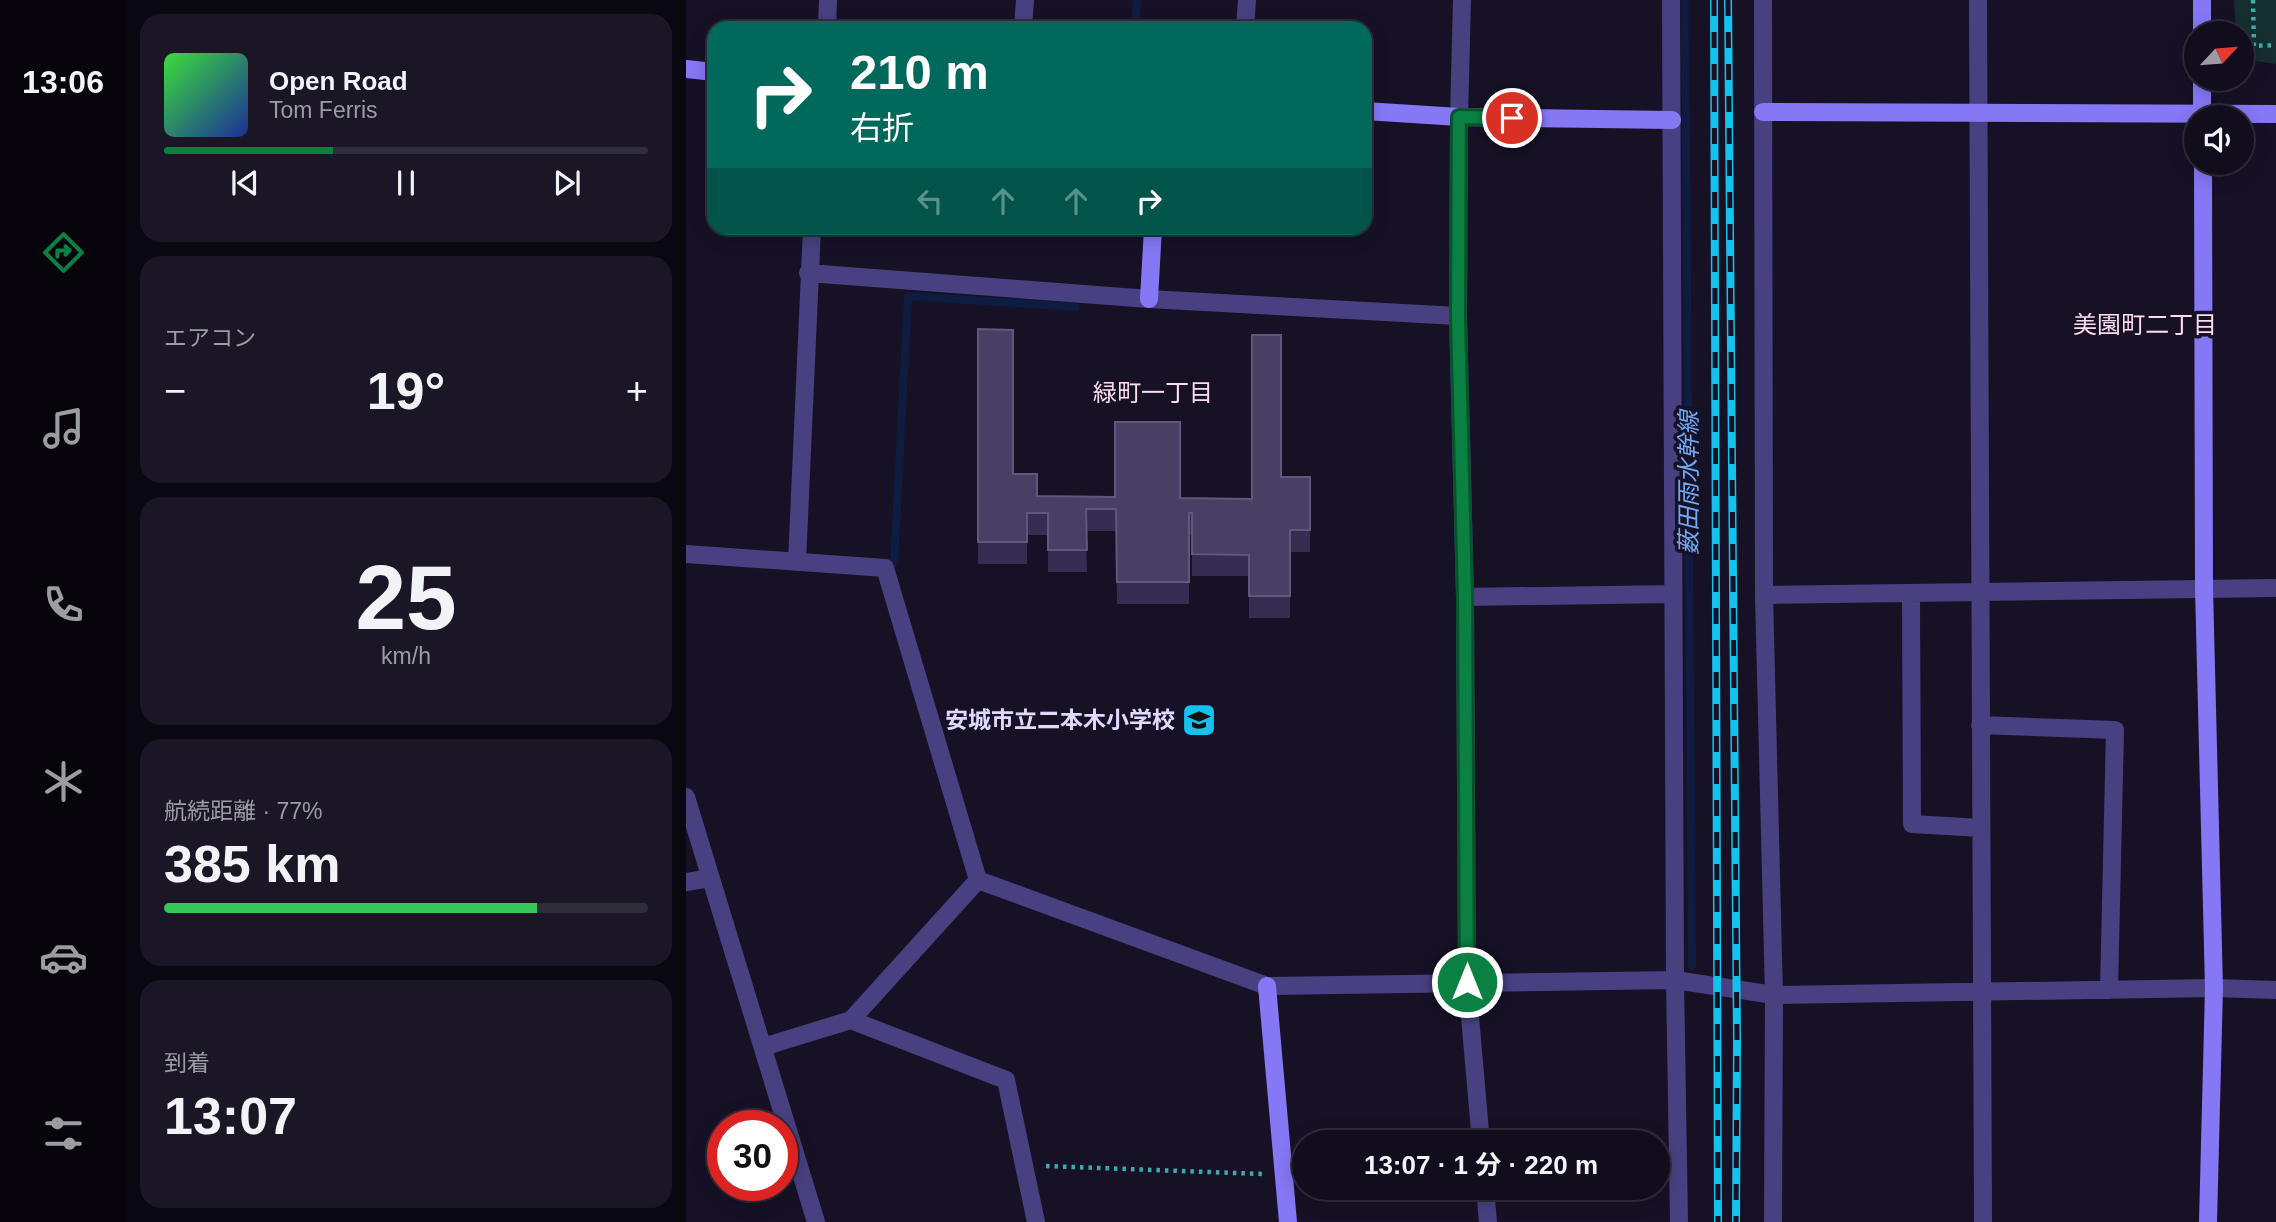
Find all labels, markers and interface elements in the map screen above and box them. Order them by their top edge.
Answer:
north arrow [2184,21,2254,91]
map controls [2184,21,2254,175]
text: 210 m [850,45,989,99]
icon: right [735,49,826,140]
text: 13:06 [22,64,104,100]
text: Open Road [269,66,408,96]
pin [1482,88,1542,148]
text: Tom Ferris [269,97,378,123]
icon: arrive [1493,99,1531,137]
button: sound [2184,105,2254,175]
text: 右折 [850,110,914,146]
icon: previous [226,164,264,202]
icon: pause [387,164,425,202]
icon: next [548,164,586,202]
icon: left [911,182,949,220]
icon: ahead [984,182,1022,220]
icon: ahead [1057,182,1095,220]
icon: right [1130,182,1168,220]
icon: directions [39,228,88,277]
district label: 美園町二丁目 [2073,311,2217,338]
text: エアコン [164,325,256,351]
text: 19° [367,362,445,420]
text: − [164,370,186,412]
text: + [626,370,648,412]
district label: 緑町一丁目 [1093,379,1213,406]
icon: music [39,404,88,453]
water label: 薮田雨水幹線 [1675,408,1702,555]
text: 25 [355,547,457,648]
icon: phone [39,580,88,629]
text: km/h [381,643,431,669]
school or university icon: 安城市立二本木小学校 [1180,701,1218,739]
place label: 安城市立二本木小学校 [945,707,1175,733]
icon: climate [39,757,88,806]
text: 航続距離 · 77% [164,798,322,824]
text: 385 km [164,835,340,893]
icon: car [39,933,88,982]
position arrow [1430,945,1504,1019]
text: 到着 [164,1050,210,1076]
text: 13:07 [164,1087,297,1145]
icon: filters [39,1109,88,1158]
speed limit sign: 30 [707,1110,798,1201]
text: 13:07 · 1 分 · 220 m [1364,1150,1598,1180]

